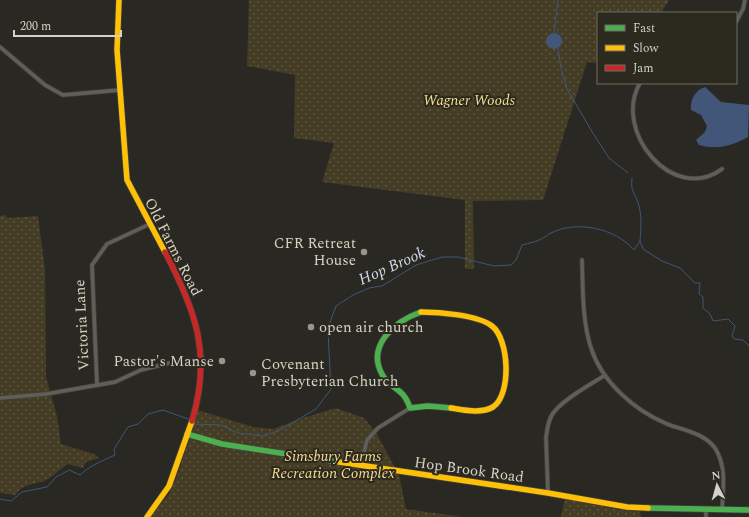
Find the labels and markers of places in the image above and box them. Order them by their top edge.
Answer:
place label: CFR Retreat House [274,232,356,272]
marker: CFR Retreat House [359,247,369,257]
place label: open air church [319,316,424,339]
marker: open air church [306,322,316,332]
place label: Pastor's Manse [114,350,214,373]
place label: Covenant Presbyterian Church [261,353,399,393]
marker: Pastor's Manse [217,356,227,366]
marker: Covenant Presbyterian Church [248,368,258,378]

